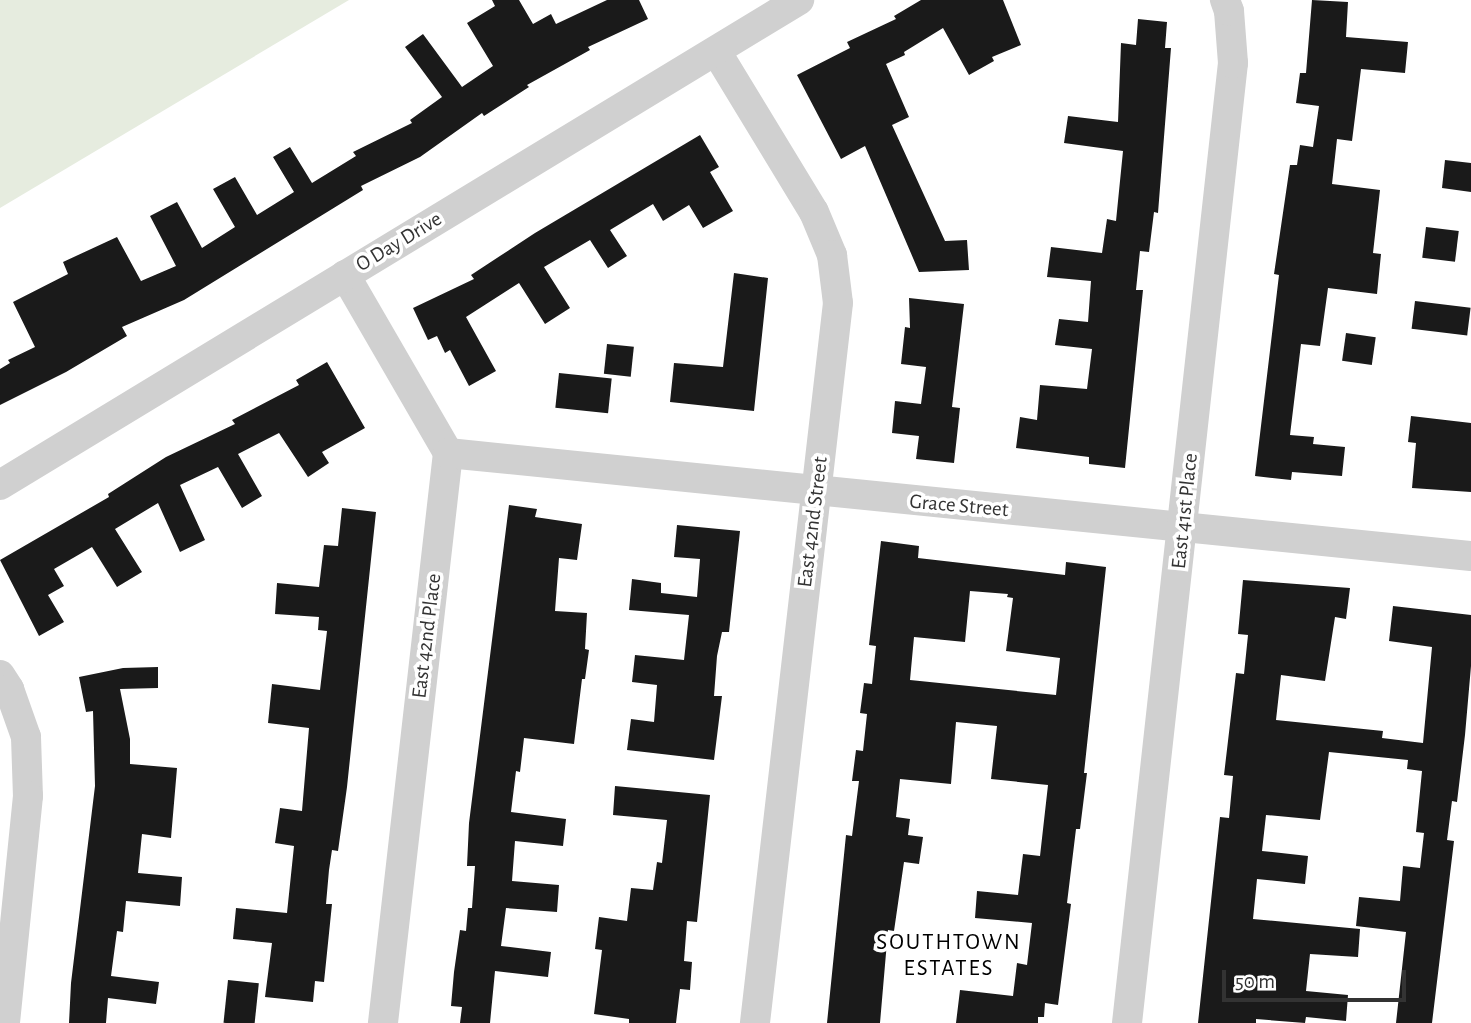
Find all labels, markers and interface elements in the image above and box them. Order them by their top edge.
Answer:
street label: O Day Drive [351,207,447,277]
street label: East 41st Place [1166,452,1204,570]
street label: East 42nd Street [792,455,834,589]
street label: Grace Street [909,489,1009,523]
street label: East 42nd Place [407,572,447,700]
district label: SOUTHTOWN ESTATES [877,929,1021,983]
scale bar [1226,956,1410,1000]
text: 50 m [1235,971,1275,992]

